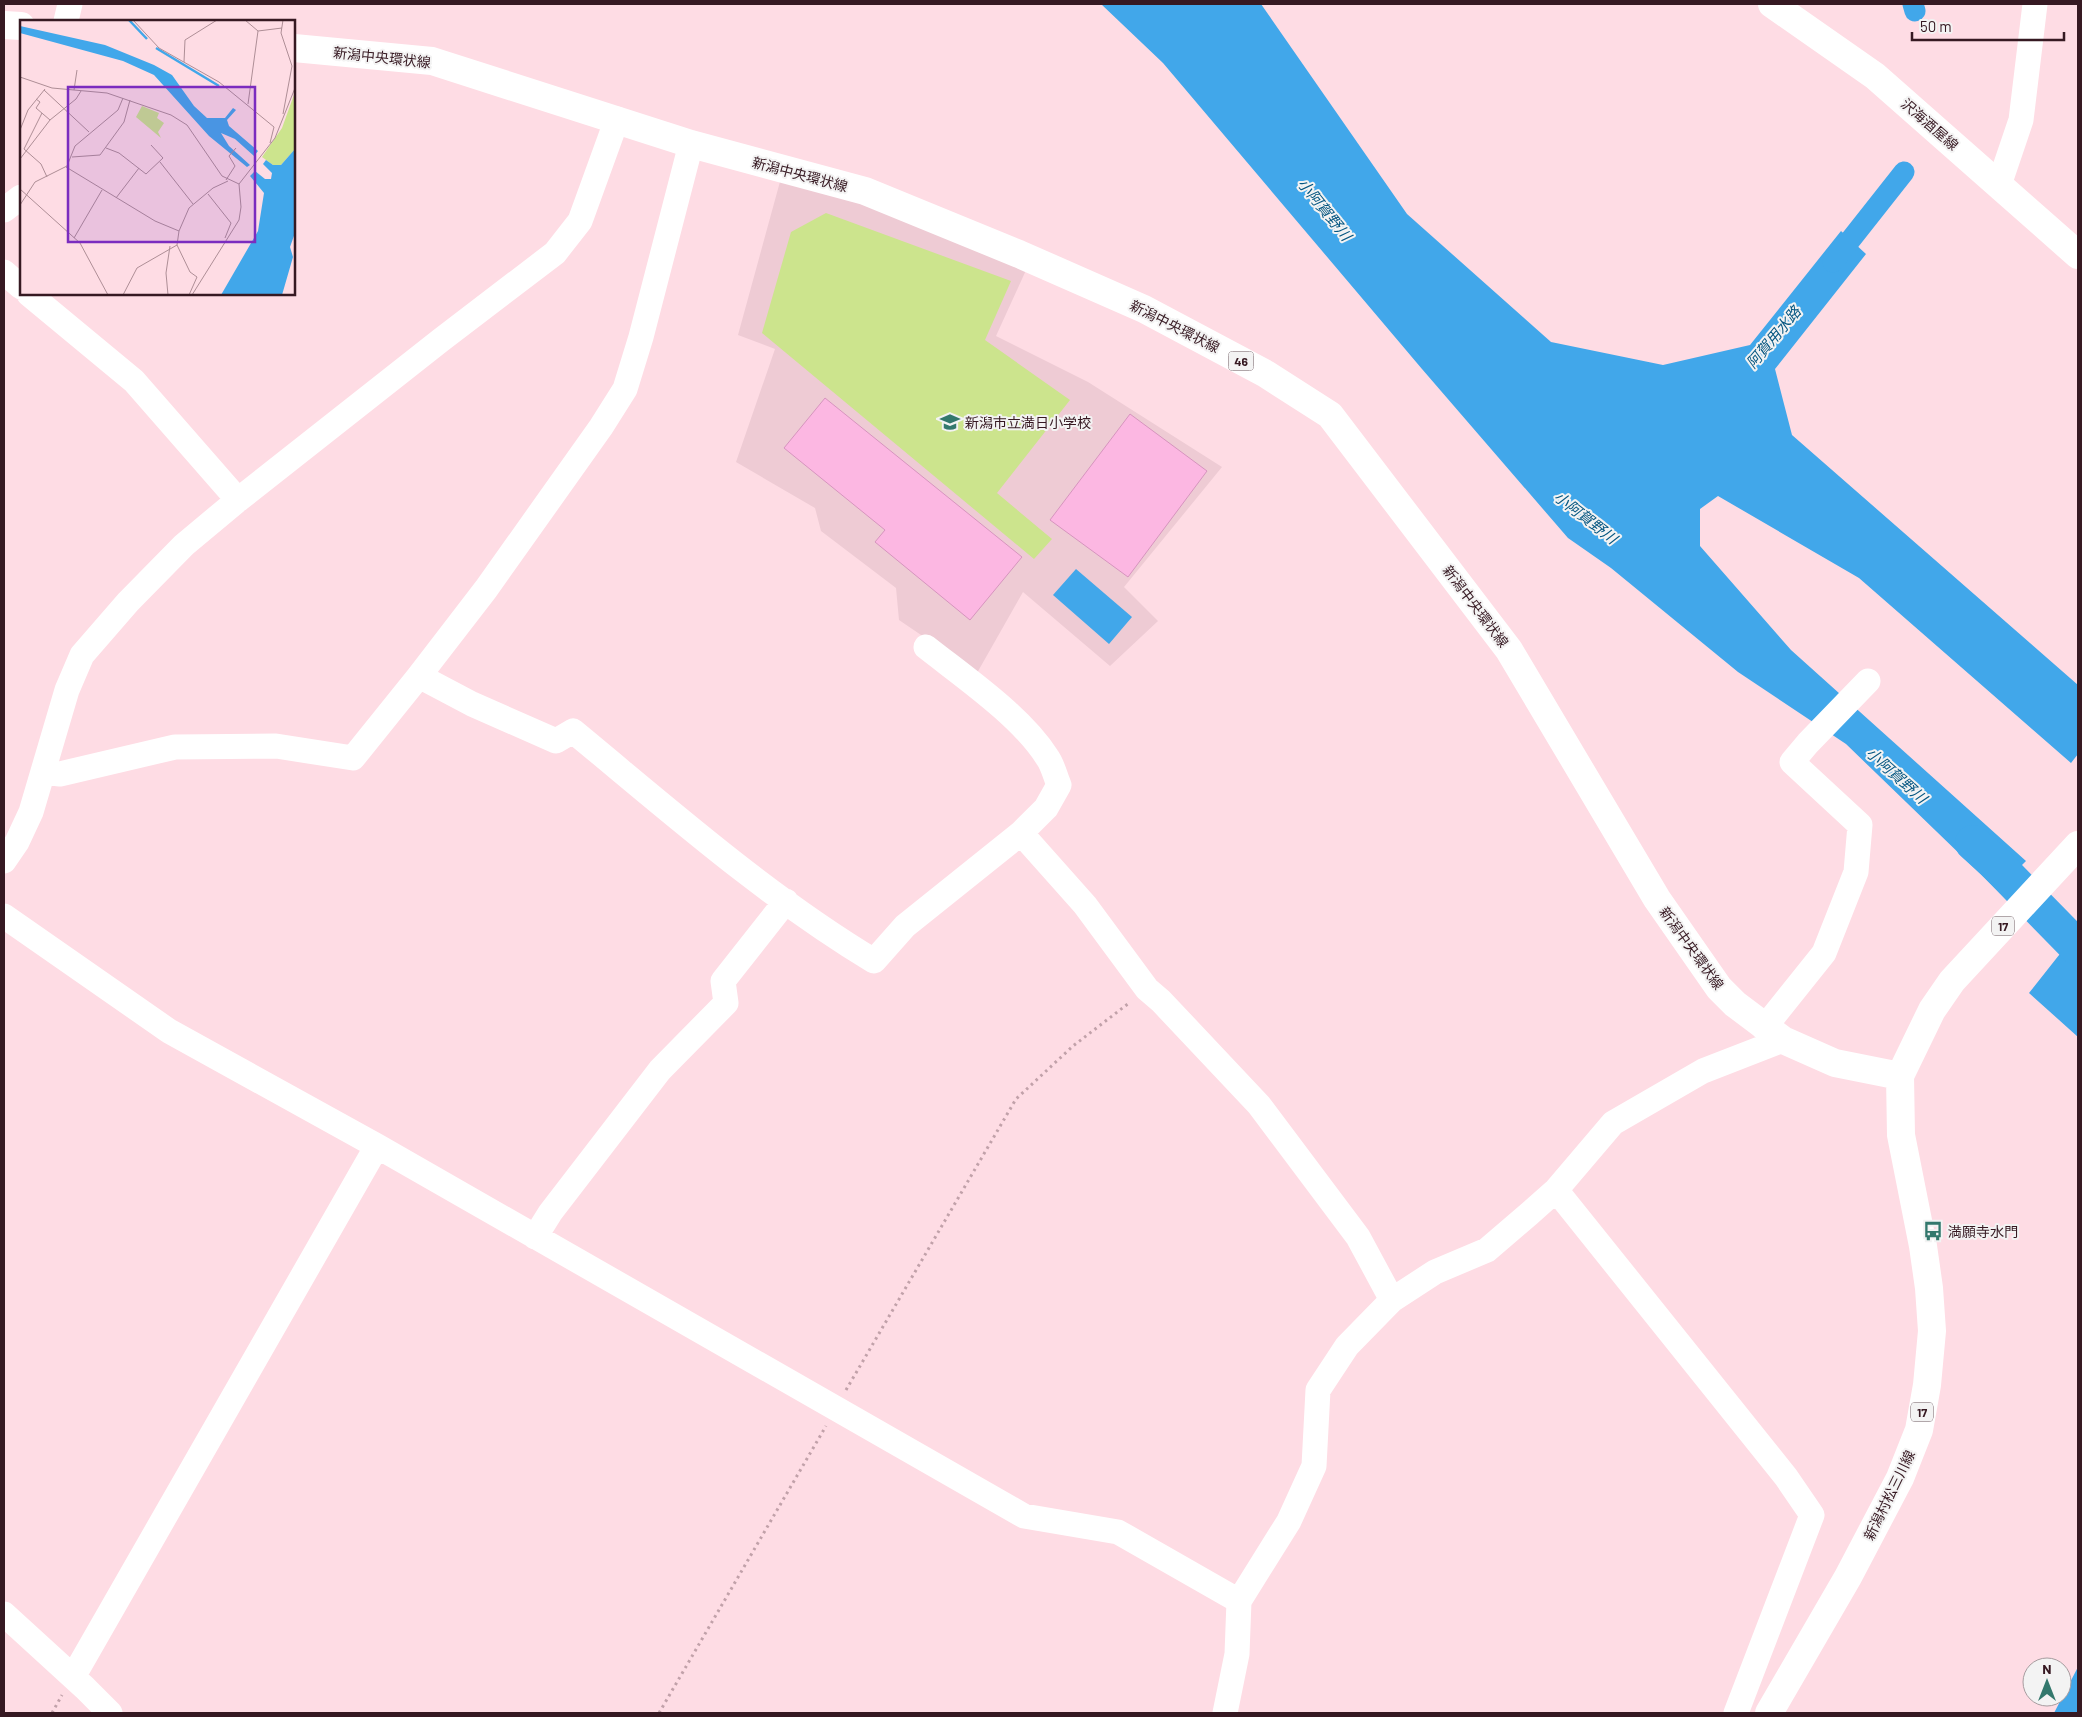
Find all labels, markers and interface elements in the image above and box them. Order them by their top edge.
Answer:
scale bar [1912,10,2064,42]
text: 50 m [1920,17,1952,35]
inset map [20,20,295,295]
street label: 新潟中央環状線 [332,43,432,71]
street label: 沢海酒屋線 [1898,95,1962,153]
street label: 新潟中央環状線 [750,153,850,195]
water label: 小阿賀野川 [1294,174,1357,245]
street label: 新潟中央環状線 [1127,296,1223,356]
water label: 阿賀用水路 [1742,301,1805,372]
road number: 46 [1228,352,1254,371]
school or university icon: 新潟市立満日小学校 [939,411,961,433]
place label: 新潟市立満日小学校 [965,414,1091,431]
water label: 小阿賀野川 [1551,487,1623,548]
street label: 新潟中央環状線 [1440,562,1512,650]
water label: 小阿賀野川 [1863,743,1932,808]
street label: 新潟中央環状線 [1656,903,1728,993]
road number: 17 [1992,916,2014,936]
bus stop icon: 満願寺水門 [1922,1220,1944,1242]
place label: 満願寺水門 [1948,1223,2018,1240]
road number: 17 [1911,1402,1933,1421]
street label: 新潟村松三川線 [1860,1447,1918,1543]
north arrow [2022,1657,2072,1707]
text: N [2042,1660,2052,1677]

